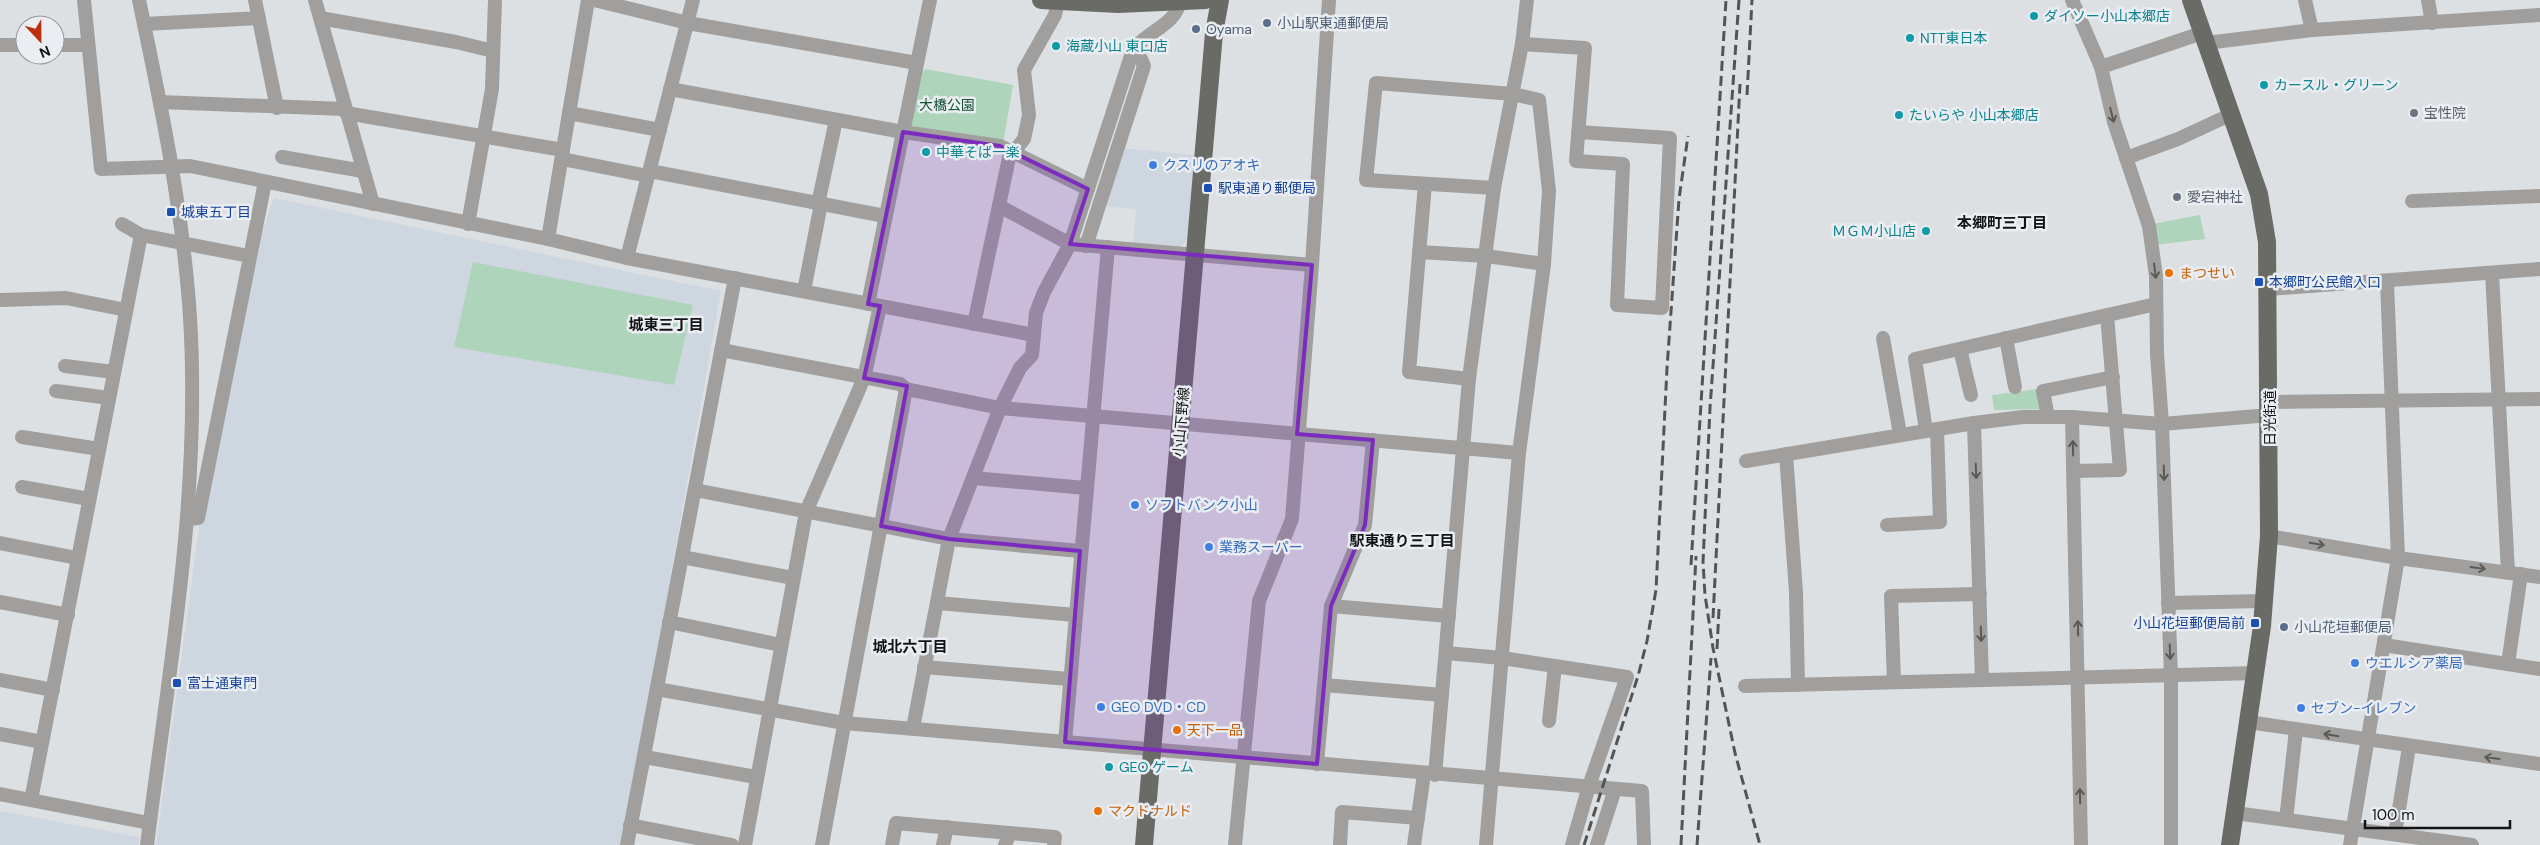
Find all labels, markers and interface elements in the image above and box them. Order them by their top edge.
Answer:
place label: ダイソー小山本郷店 [2044,7,2170,25]
marker: ダイソー小山本郷店 [2028,10,2040,22]
place label: 小山駅東通郵便局 [1277,14,1389,32]
north arrow [15,15,65,65]
marker: 小山駅東通郵便局 [1261,17,1273,29]
place label: Oyama [1206,20,1252,38]
marker: Oyama [1190,23,1202,35]
place label: NTT東日本 [1920,29,1987,47]
marker: NTT東日本 [1904,32,1916,44]
place label: 海蔵小山 東口店 [1066,37,1168,55]
marker: 海蔵小山 東口店 [1050,40,1062,52]
text: N [37,42,53,62]
place label: カースル・グリーン [2274,76,2399,94]
marker: カースル・グリーン [2258,79,2270,91]
park label: 大橋公園 [919,96,975,114]
place label: 宝性院 [2424,104,2466,122]
place label: たいらや 小山本郷店 [1909,106,2039,124]
one-way arrow [2108,106,2117,122]
marker: 宝性院 [2408,107,2420,119]
marker: たいらや 小山本郷店 [1893,109,1905,121]
place label: 中華そば一楽 [936,143,1020,161]
marker: 中華そば一楽 [920,146,932,158]
place label: クスリのアオキ [1163,156,1261,174]
marker: クスリのアオキ [1147,159,1159,171]
place label: 駅東通り郵便局 [1218,179,1316,197]
marker: 駅東通り郵便局 [1202,182,1214,194]
place label: 愛宕神社 [2187,188,2243,206]
marker: 愛宕神社 [2171,191,2183,203]
place label: 城東五丁目 [181,203,251,221]
marker: 城東五丁目 [165,206,177,218]
district label: 本郷町三丁目 [1957,213,2047,233]
place label: ＭＧＭ小山店 [1832,222,1916,240]
marker: ＭＧＭ小山店 [1920,225,1932,237]
one-way arrow [2150,262,2160,278]
place label: まつせい [2179,264,2235,282]
marker: まつせい [2163,267,2175,279]
place label: 本郷町公民館入口 [2269,273,2381,291]
marker: 本郷町公民館入口 [2253,276,2265,288]
district label: 城東三丁目 [628,315,704,335]
street label: 小山下野線 [1169,386,1193,458]
street label: 日光街道 [2261,390,2279,446]
one-way arrow [2068,440,2078,456]
one-way arrow [1971,463,1981,479]
one-way arrow [2159,464,2168,480]
place label: ソフトバンク小山 [1145,496,1258,514]
marker: ソフトバンク小山 [1129,499,1141,511]
district label: 駅東通り三丁目 [1349,531,1455,551]
place label: 業務スーパー [1219,538,1303,556]
one-way arrow [2309,539,2325,549]
marker: 業務スーパー [1203,541,1215,553]
one-way arrow [2469,563,2485,573]
place label: 小山花垣郵便局前 [2133,614,2245,632]
marker: 小山花垣郵便局前 [2249,617,2261,629]
place label: 小山花垣郵便局 [2294,618,2392,636]
one-way arrow [2073,620,2082,636]
marker: 小山花垣郵便局 [2278,621,2290,633]
one-way arrow [1976,625,1986,641]
district label: 城北六丁目 [872,637,948,657]
one-way arrow [2166,644,2175,660]
place label: ウエルシア薬局 [2365,654,2463,672]
marker: ウエルシア薬局 [2349,657,2361,669]
place label: 富士通東門 [187,674,257,692]
marker: 富士通東門 [171,677,183,689]
place label: GEO DVD・CD [1111,698,1206,716]
place label: セブン-イレブン [2311,699,2417,717]
marker: GEO DVD・CD [1095,701,1107,713]
marker: セブン-イレブン [2295,702,2307,714]
place label: 天下一品 [1187,721,1243,739]
marker: 天下一品 [1171,724,1183,736]
one-way arrow [2323,730,2339,740]
one-way arrow [2484,752,2500,762]
place label: GEO ゲーム [1119,758,1194,776]
marker: GEO ゲーム [1103,761,1115,773]
one-way arrow [2076,789,2085,805]
scale bar [2365,798,2510,830]
place label: マクドナルド [1108,802,1192,820]
marker: マクドナルド [1092,805,1104,817]
text: 100 m [2372,805,2415,825]

